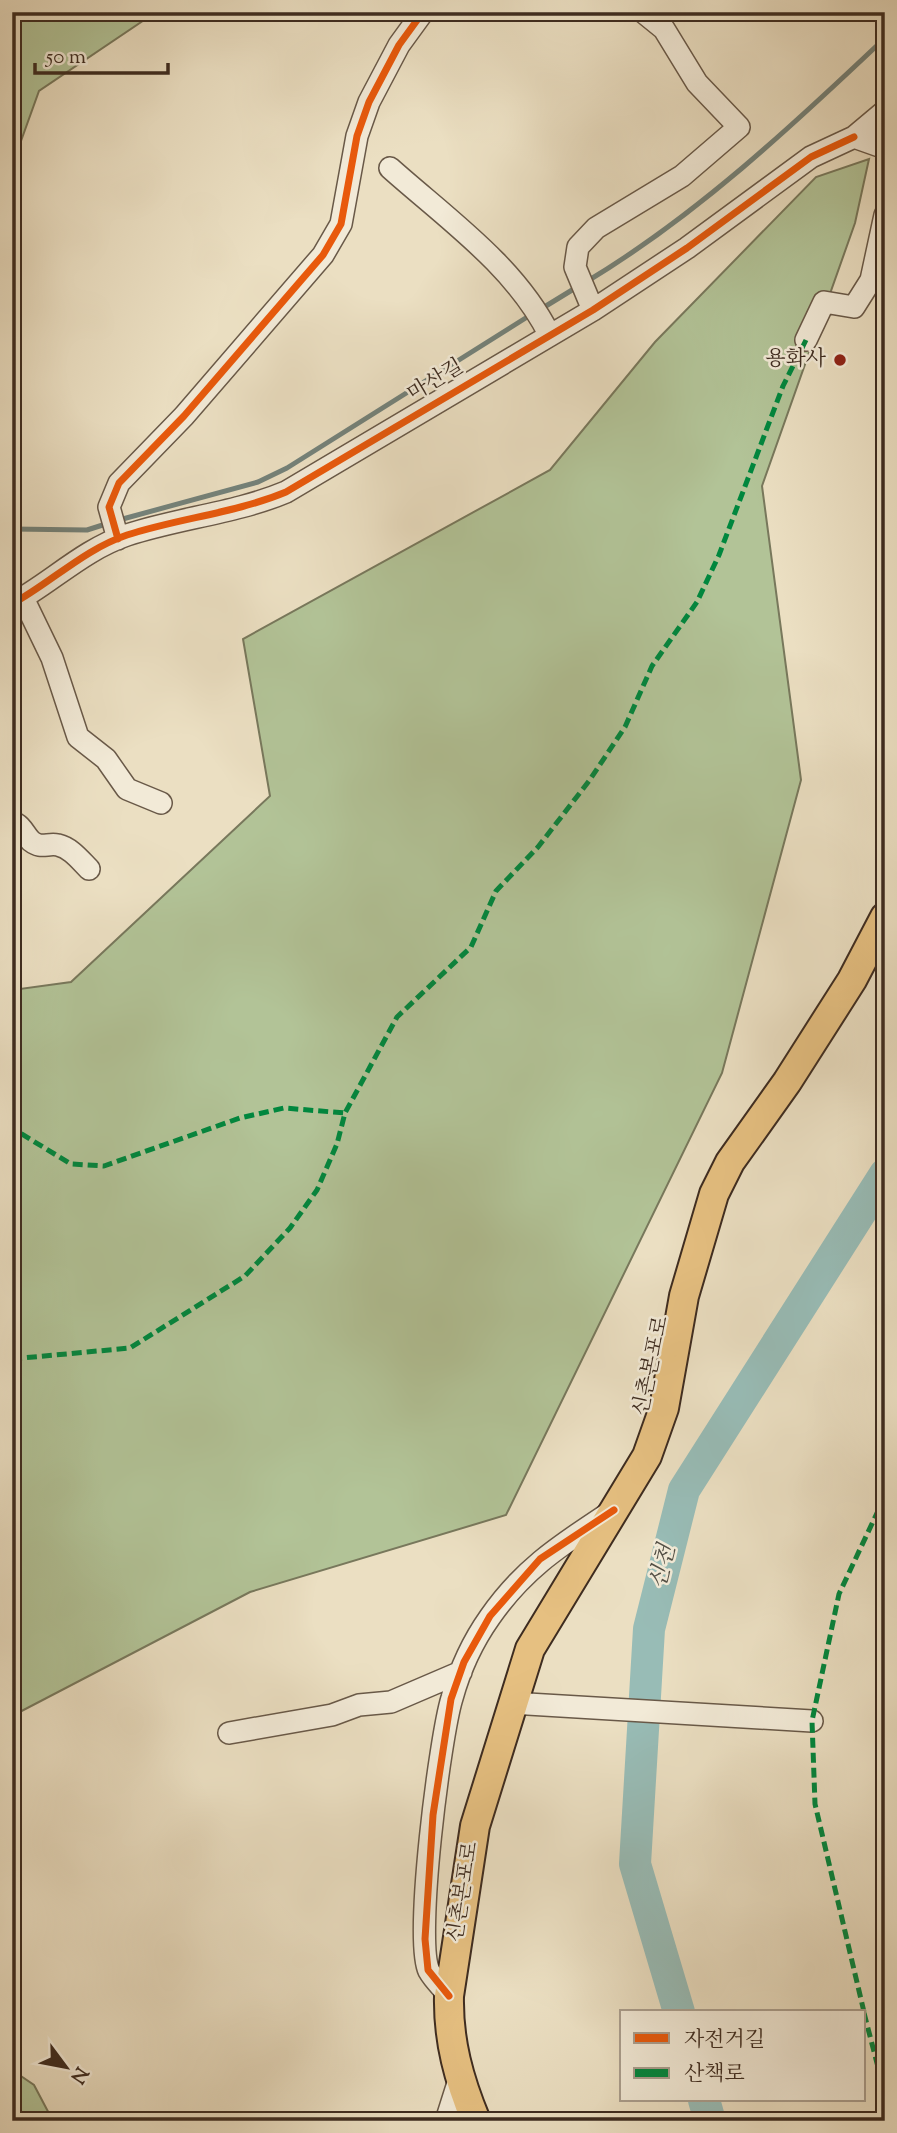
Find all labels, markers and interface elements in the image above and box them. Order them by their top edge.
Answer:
scale bar [35,32,168,76]
text: 50 m [45,43,86,73]
place label: 용화사 [765,345,827,375]
street label: 마산길 [402,352,470,410]
marker: 용화사 [832,352,848,368]
street label: 신촌본포로 [627,1313,677,1419]
water label: 신천 [643,1540,686,1593]
street label: 신촌본포로 [441,1840,487,1944]
legend [620,2010,866,2102]
text: 자전거길 [684,2026,765,2056]
north arrow [32,2032,102,2102]
text: 산책로 [684,2060,745,2090]
text: N [63,2061,94,2088]

